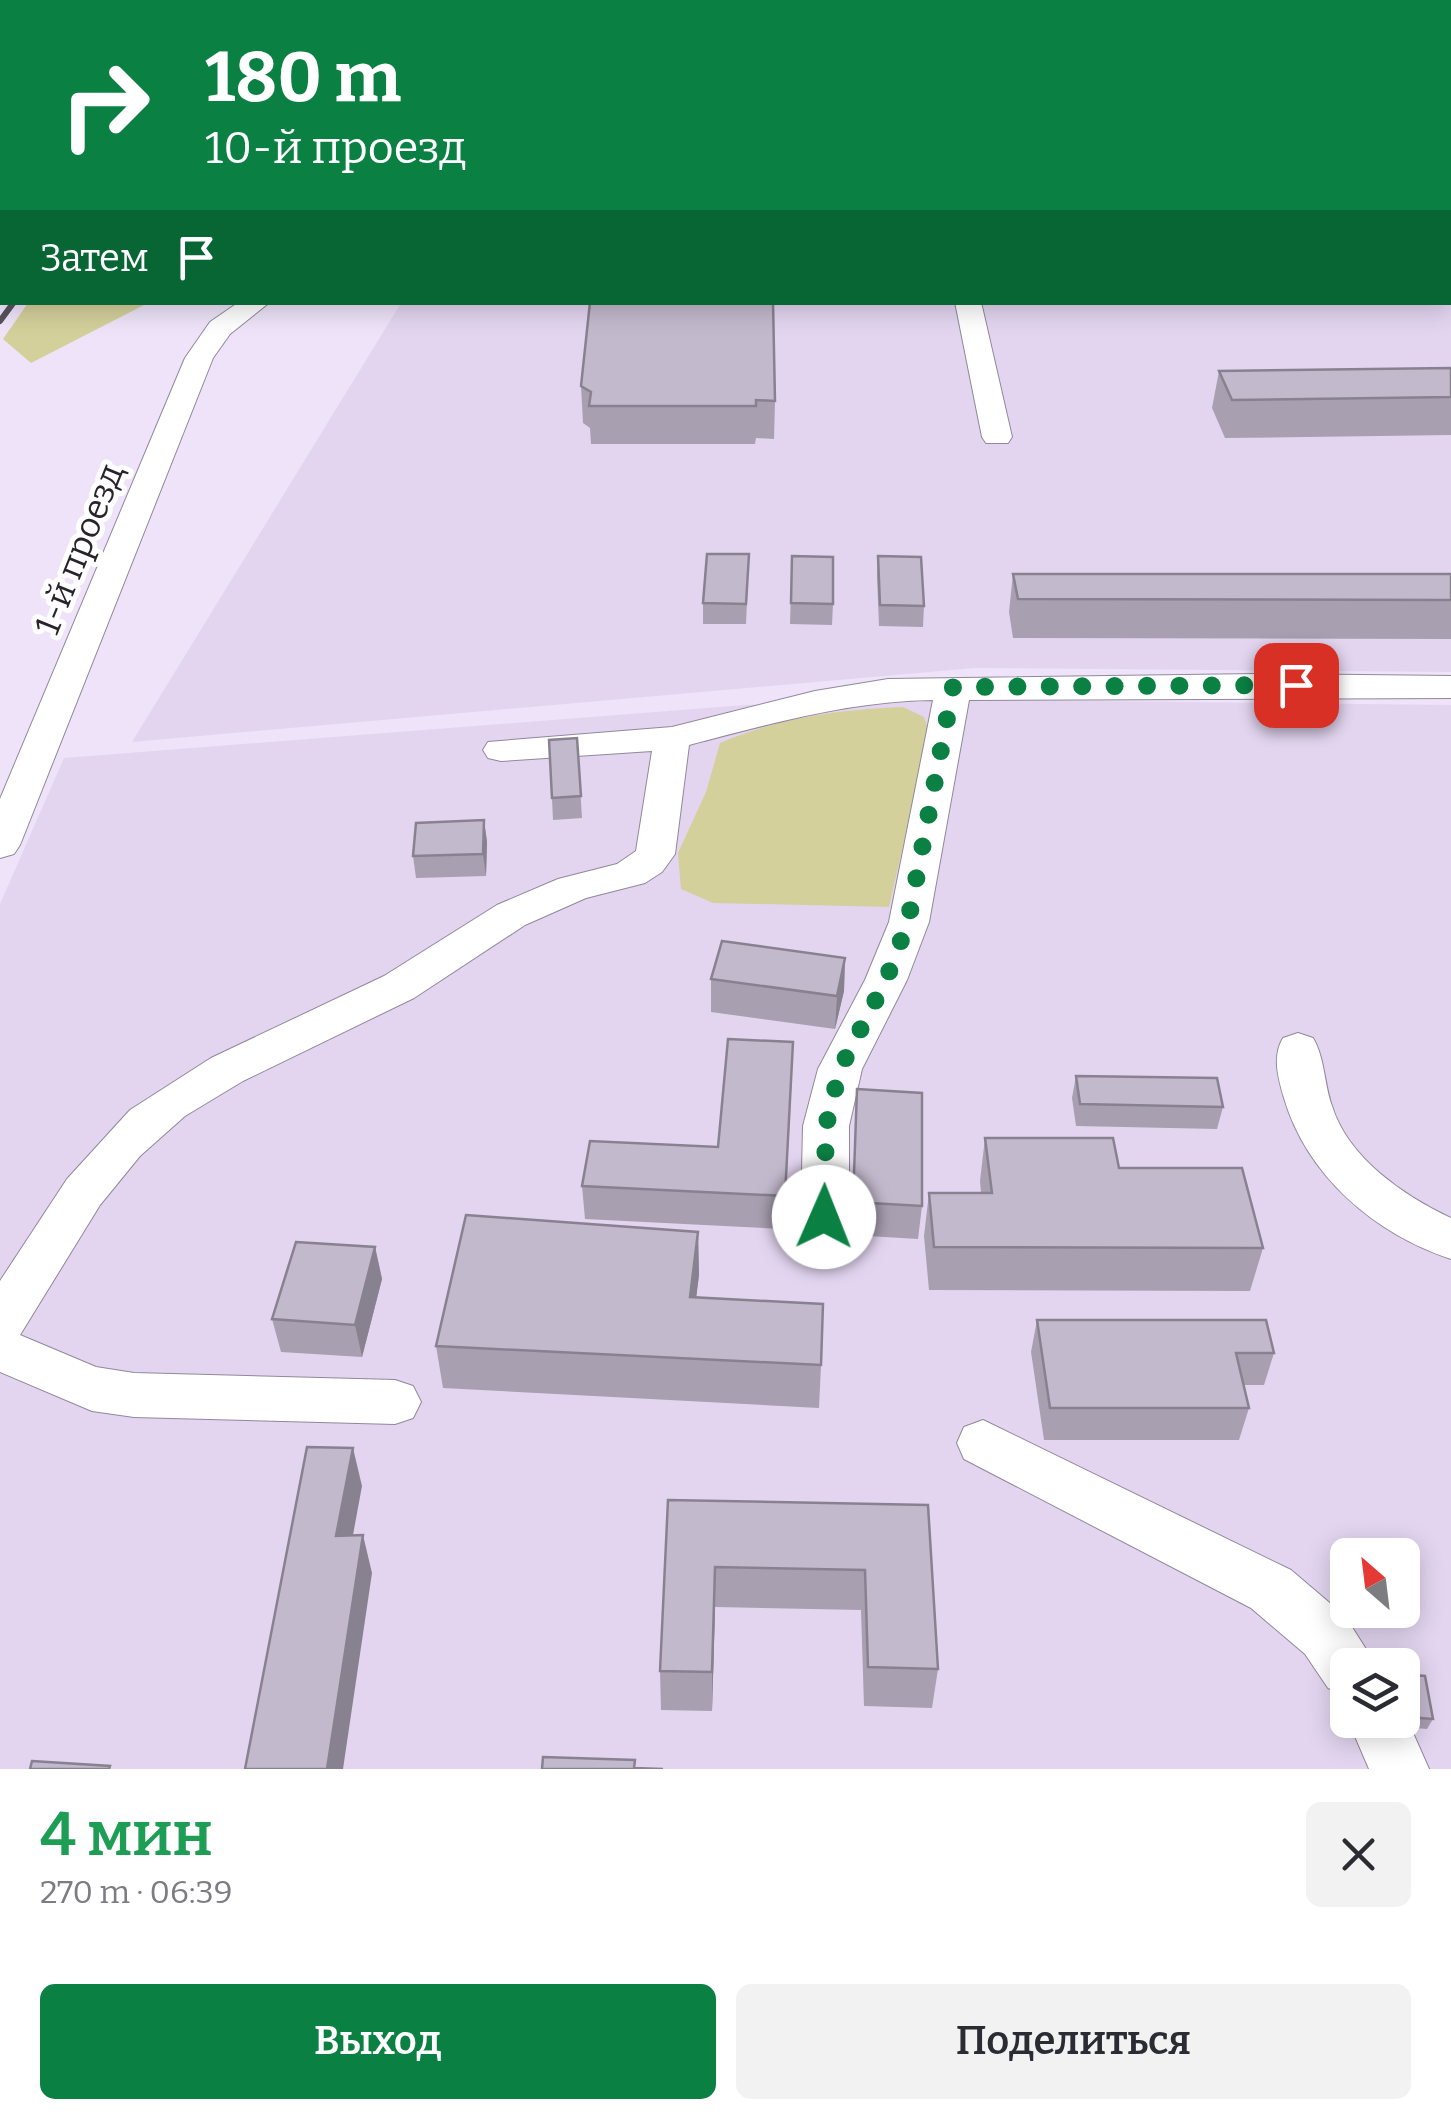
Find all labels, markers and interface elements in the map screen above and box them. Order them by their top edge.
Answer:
text: 180 m [205,36,401,120]
icon: right [40,40,170,170]
text: 10-й проезд [205,121,466,175]
icon: arrive [169,230,224,285]
text: Затем [40,235,149,281]
street label: 1-й проезд [26,457,132,641]
pin [1254,643,1339,728]
icon: arrive [1269,658,1324,713]
position arrow [772,1165,876,1269]
north arrow [1330,1538,1420,1628]
map controls [1330,1538,1420,1738]
button: layers [1330,1648,1420,1738]
text: 4 мин [40,1799,213,1871]
button: close [1306,1802,1411,1907]
text: 270 m · 06:39 [40,1873,233,1911]
button: Выход [40,1984,716,2099]
button: Поделиться [736,1984,1411,2099]

